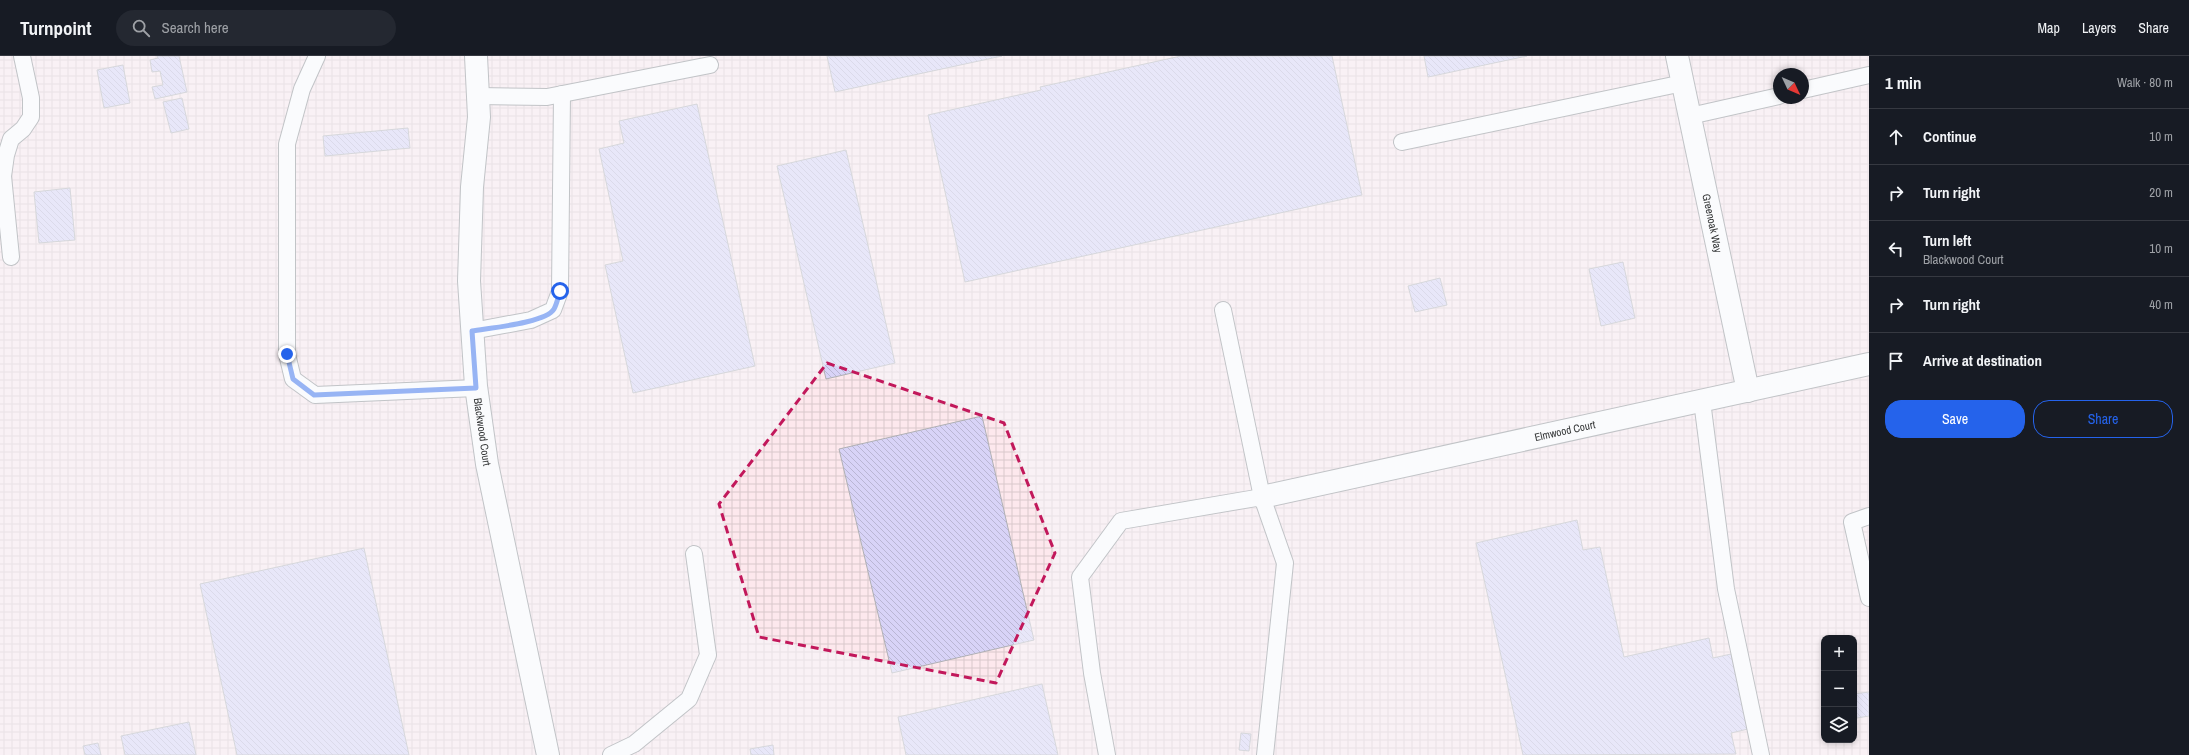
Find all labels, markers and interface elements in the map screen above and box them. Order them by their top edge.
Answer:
search box [116,10,396,46]
text: Turnpoint [20,15,92,41]
icon: search [130,17,152,39]
text: Search here [162,17,229,38]
text: Map [2038,19,2060,37]
text: Layers [2082,19,2116,37]
text: Share [2138,19,2169,37]
north arrow [1773,68,1809,104]
text: 1 min [1885,71,1921,94]
text: Walk · 80 m [2117,74,2173,91]
icon: ahead [1885,126,1907,148]
text: Continue [1923,126,1976,147]
text: 10 m [2149,128,2173,145]
icon: right [1885,182,1907,204]
text: Turn right [1923,182,1980,203]
text: 20 m [2149,184,2173,201]
street label: Greenoak Way [1699,193,1726,255]
text: Turn left [1923,230,1971,251]
icon: left [1885,238,1907,260]
text: 10 m [2149,240,2173,257]
text: Blackwood Court [1923,251,2004,268]
route start [551,282,569,300]
icon: right [1885,294,1907,316]
text: Turn right [1923,294,1980,315]
text: 40 m [2149,296,2173,313]
route end [278,345,296,363]
icon: arrive [1885,350,1907,372]
text: Arrive at destination [1923,350,2042,371]
street label: Blackwood Court [471,397,494,468]
button: Save [1885,400,2025,438]
button: Share [2033,400,2173,438]
street label: Elmwood Court [1533,417,1597,444]
map controls [1821,635,1857,743]
button: + [1821,635,1857,671]
button: − [1821,671,1857,707]
button: layers [1821,707,1857,743]

